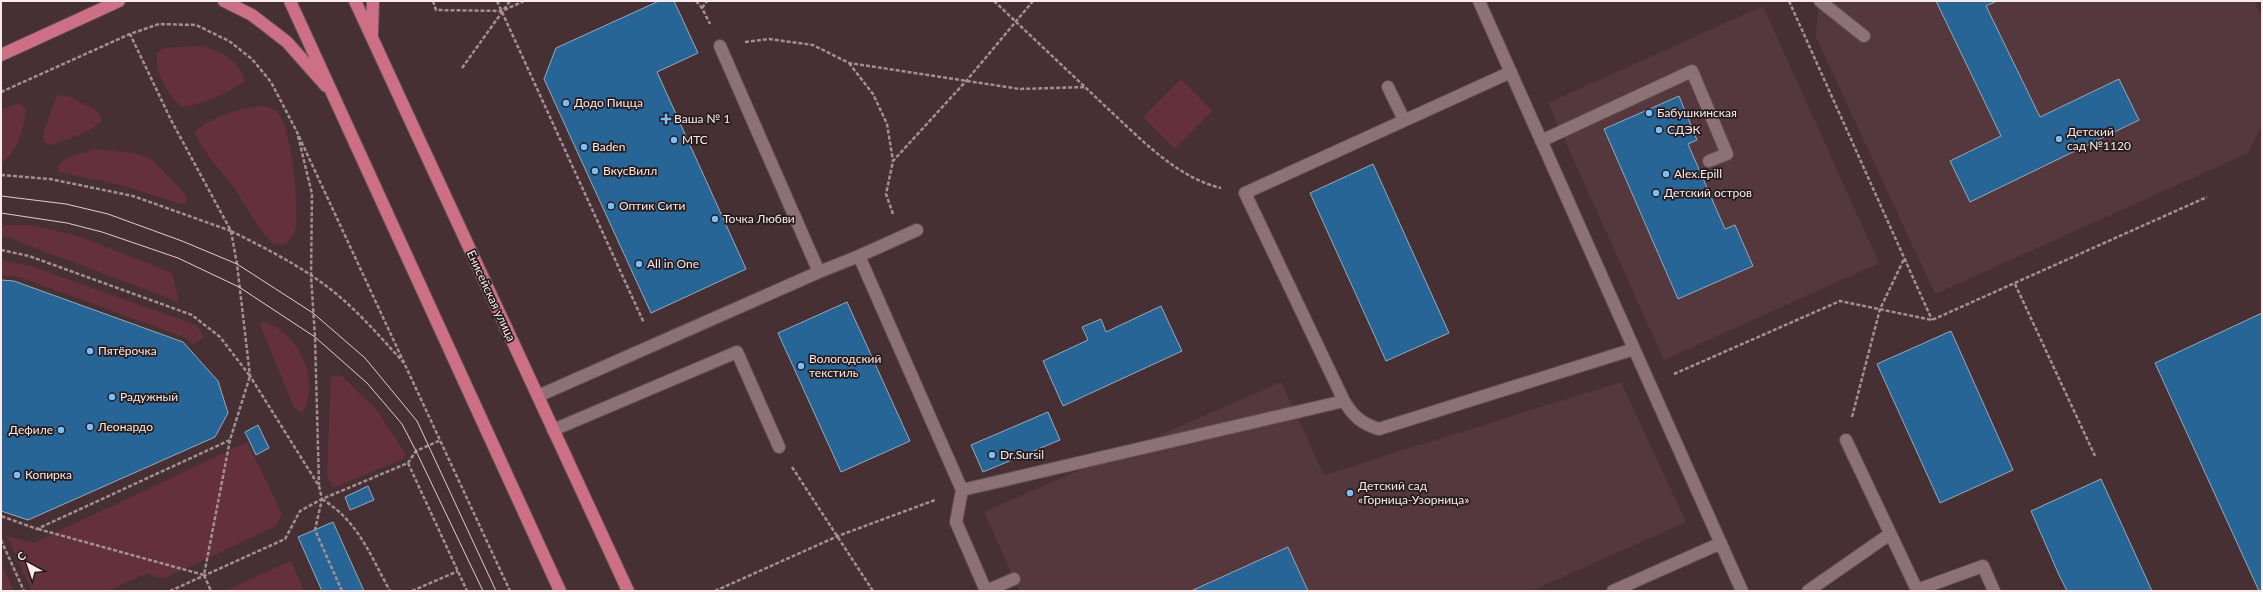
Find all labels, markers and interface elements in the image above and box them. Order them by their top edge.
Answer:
place label: Додо Пицца [574,95,643,110]
marker: Додо Пицца [561,98,571,108]
place label: Бабушкинская [1657,105,1737,120]
marker: Бабушкинская [1644,108,1654,118]
place label: Ваша № 1 [674,111,730,126]
marker: Ваша № 1 [661,114,671,124]
place label: СДЭК [1667,122,1701,137]
place label: Детский сад №1120 [2067,124,2131,153]
marker: СДЭК [1654,125,1664,135]
place label: МТС [682,132,708,147]
marker: Детский сад №1120 [2054,134,2064,144]
marker: МТС [669,135,679,145]
place label: Baden [592,139,625,154]
marker: Baden [579,142,589,152]
place label: ВкусВилл [603,163,657,178]
marker: ВкусВилл [590,166,600,176]
place label: Alex.Epill [1674,166,1722,181]
marker: Alex.Epill [1661,169,1671,179]
place label: Детский остров [1664,185,1752,200]
marker: Детский остров [1651,188,1661,198]
place label: Оптик Сити [619,198,685,213]
marker: Оптик Сити [606,201,616,211]
place label: Точка Любви [723,211,795,226]
marker: Точка Любви [710,214,720,224]
street label: Енисейская улица [464,248,519,344]
place label: All in One [647,256,699,271]
marker: All in One [634,259,644,269]
place label: Пятёрочка [98,343,157,358]
marker: Пятёрочка [85,346,95,356]
place label: Вологодский текстиль [809,351,882,380]
marker: Вологодский текстиль [796,361,806,371]
place label: Радужный [120,389,178,404]
marker: Радужный [107,392,117,402]
place label: Леонардо [97,419,153,434]
place label: Дефиле [9,422,53,437]
marker: Леонардо [85,422,95,432]
marker: Дефиле [56,425,66,435]
place label: Dr.Sursil [1000,447,1044,462]
marker: Dr.Sursil [987,450,997,460]
place label: Копирка [25,467,72,482]
marker: Копирка [12,470,22,480]
place label: Детский сад «Горница-Узорница» [1358,478,1469,507]
marker: Детский сад «Горница-Узорница» [1345,488,1355,498]
north arrow [8,544,48,584]
text: С [14,548,29,563]

